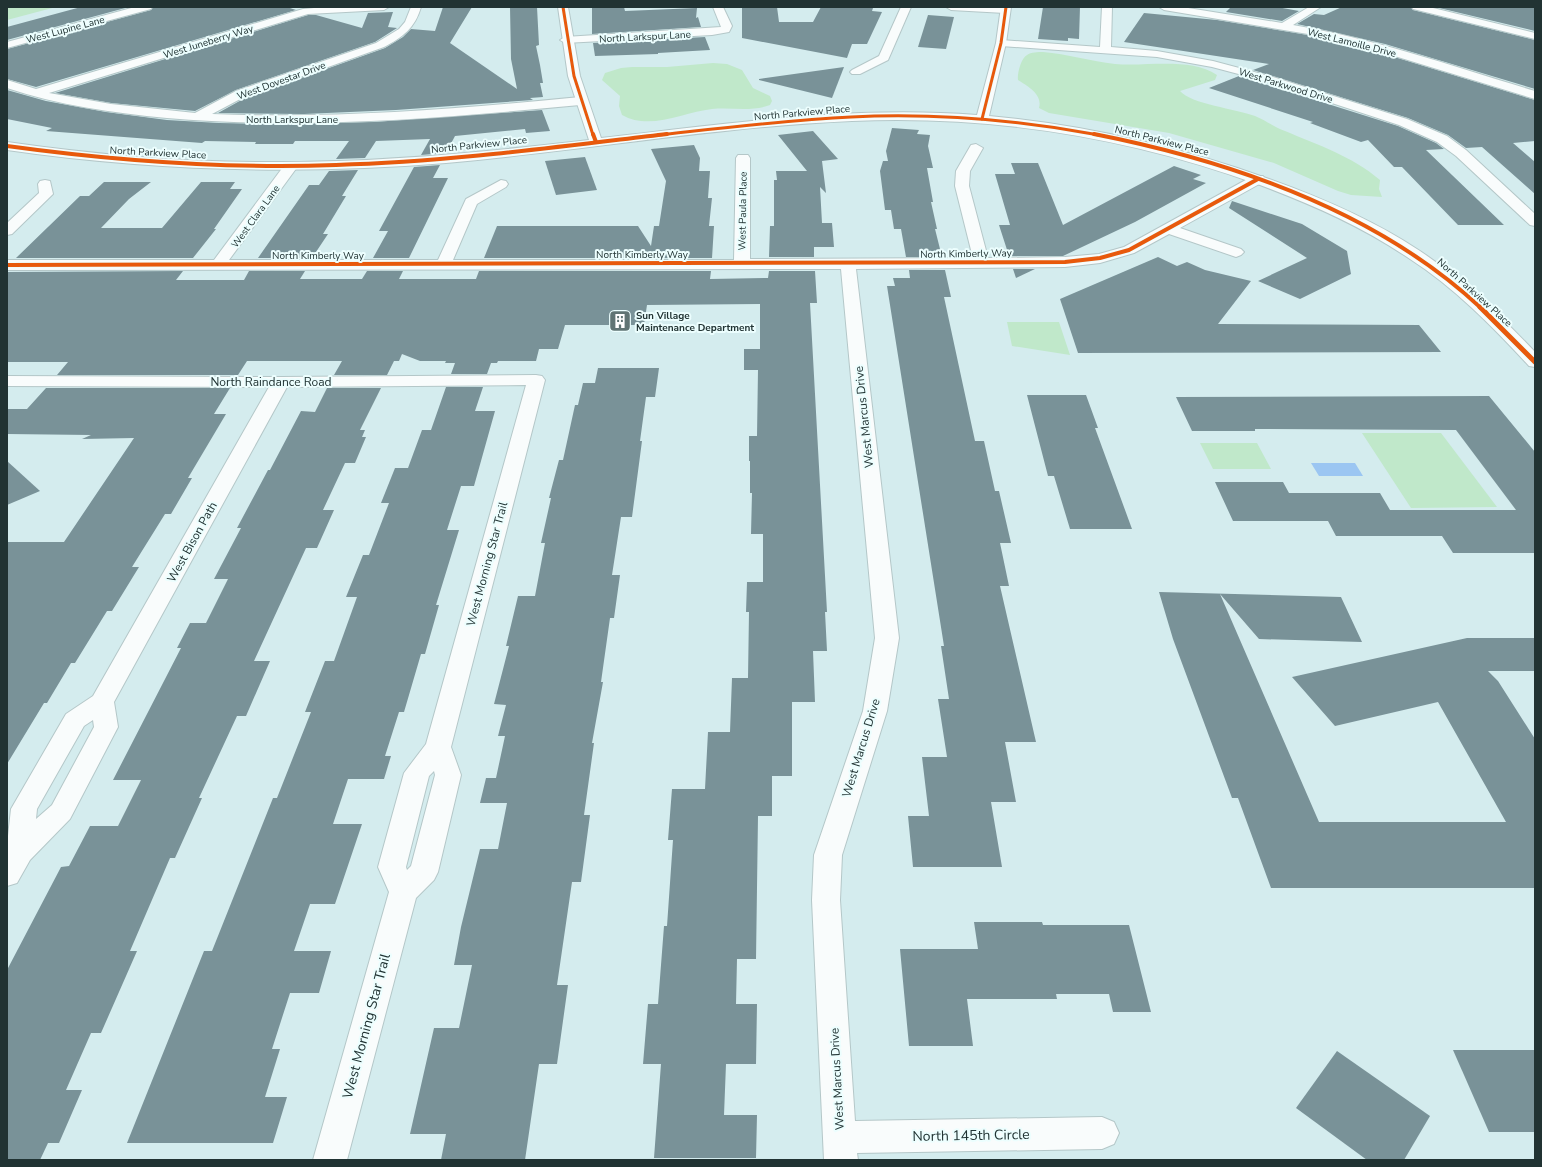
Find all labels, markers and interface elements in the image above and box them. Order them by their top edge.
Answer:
street label: West Lupine Lane [24,13,106,47]
street label: West Juneberry Way [162,21,256,62]
street label: West Lamoille Drive [1306,25,1398,61]
street label: North Larkspur Lane [599,28,691,46]
street label: West Dovestar Drive [235,58,328,103]
street label: West Parkwood Drive [1237,65,1335,107]
street label: North Parkview Place [753,102,851,124]
street label: North Larkspur Lane [246,113,338,127]
street label: North Parkview Place [1113,123,1210,159]
street label: North Parkview Place [430,133,528,157]
street label: North Parkview Place [109,143,207,163]
street label: West Paula Place [735,171,751,251]
street label: West Clara Lane [228,182,283,251]
street label: North Kimberly Way [920,246,1013,262]
street label: North Kimberly Way [596,248,689,262]
street label: North Kimberly Way [272,249,365,263]
street label: North Parkview Place [1434,255,1515,330]
building icon: Sun Village Maintenance Department [607,308,633,334]
place label: Sun Village Maintenance Department [636,309,754,335]
street label: West Marcus Drive [851,365,877,469]
street label: North Raindance Road [210,374,332,390]
street label: West Bison Path [163,499,221,585]
street label: West Morning Star Trail [463,500,511,628]
street label: West Marcus Drive [838,697,884,799]
street label: West Morning Star Trail [338,951,395,1101]
street label: West Marcus Drive [826,1027,848,1131]
street label: North 145th Circle [912,1125,1030,1146]

